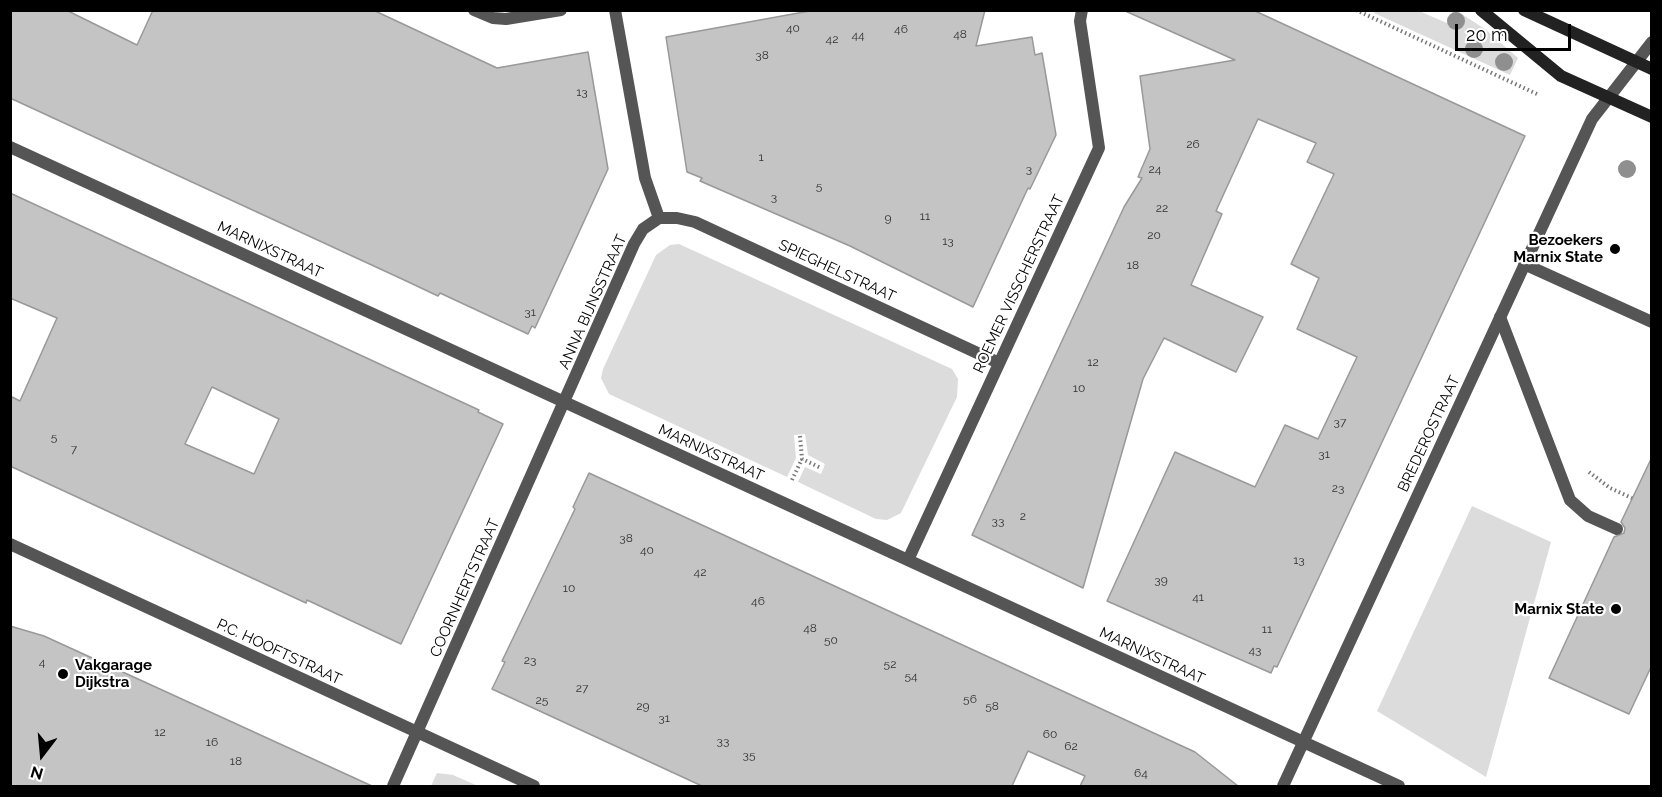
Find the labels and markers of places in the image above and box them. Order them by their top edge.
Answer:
place label: Bezoekers Marnix State [1513,231,1603,266]
marker: Bezoekers Marnix State [1608,242,1622,256]
place label: Marnix State [1514,600,1604,618]
marker: Marnix State [1609,602,1623,616]
place label: Vakgarage Dijkstra [75,656,152,691]
marker: Vakgarage Dijkstra [56,667,70,681]

